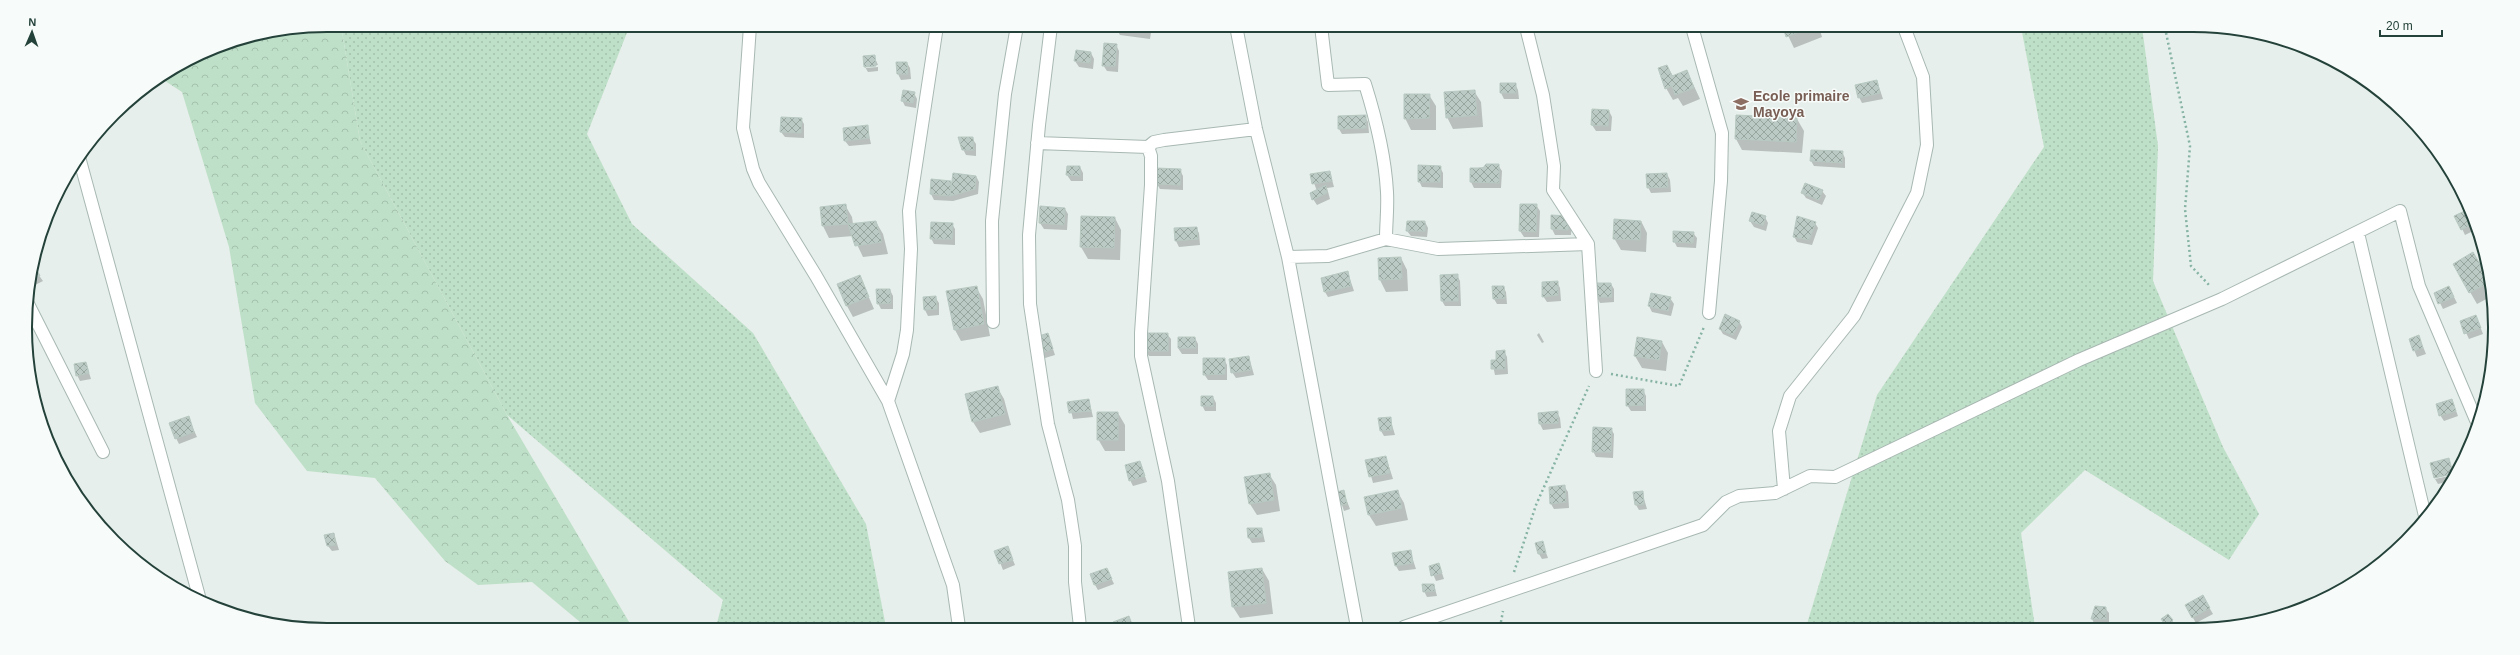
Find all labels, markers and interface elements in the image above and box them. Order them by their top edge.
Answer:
north arrow [12,12,52,52]
scale bar [2380,12,2442,38]
text: N [28,16,37,28]
text: 20 m [2386,19,2413,33]
place label: Ecole primaire Mayoya [1753,88,1850,120]
school or university icon: Ecole primaire Mayoya [1732,95,1750,113]

